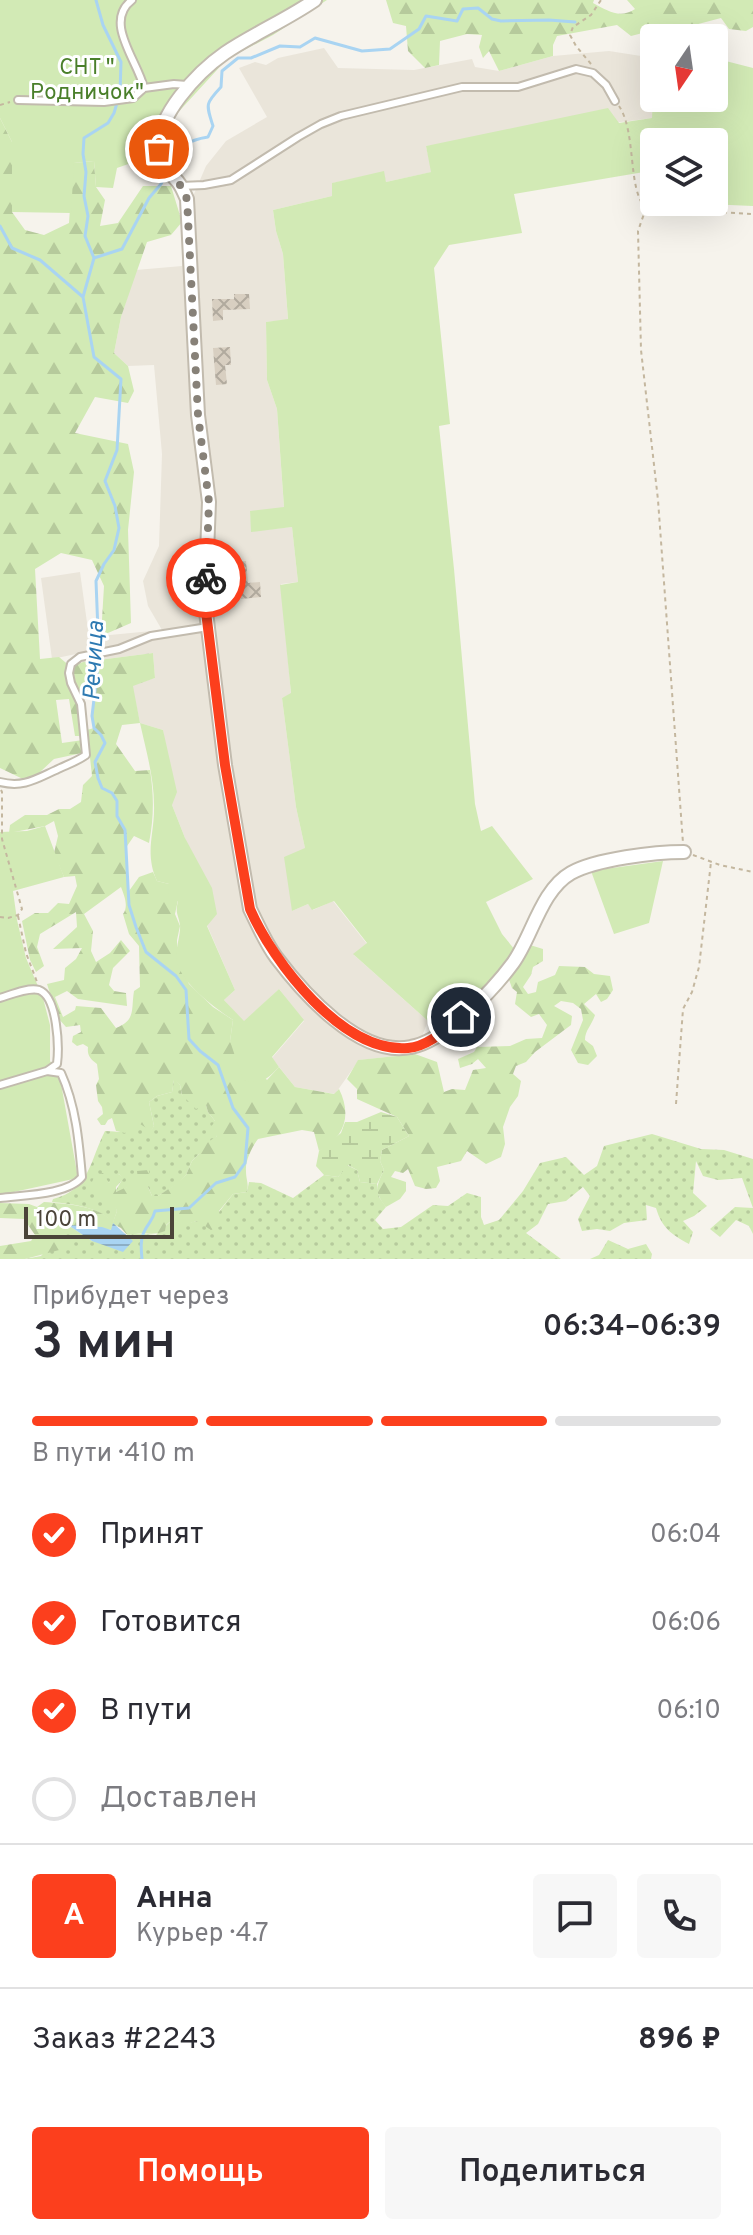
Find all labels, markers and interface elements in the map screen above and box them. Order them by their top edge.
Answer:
north arrow [640,24,728,112]
map controls [640,24,728,216]
park label: СНТ " Родничок" [30,55,144,107]
pin [125,115,193,183]
icon: bag [137,127,181,171]
button: layers [640,128,728,216]
courier [166,538,246,618]
icon: bike [184,556,228,600]
water label: Речица [78,620,112,702]
pin [427,983,495,1051]
icon: home [439,995,483,1039]
scale bar [24,1203,174,1239]
text: 100 m [36,1207,96,1234]
text: Прибудет через [32,1281,230,1314]
text: 06:34–06:39 [543,1309,721,1346]
text: 3 мин [32,1311,176,1377]
text: В пути · 410 m [32,1438,195,1471]
icon: check [32,1513,76,1557]
text: Принят [100,1517,204,1554]
text: 06:04 [650,1519,721,1552]
icon: check [32,1601,76,1645]
text: Готовится [100,1605,242,1642]
text: 06:06 [651,1607,721,1640]
icon: check [32,1689,76,1733]
text: В пути [100,1693,192,1730]
text: 06:10 [657,1695,721,1728]
text: Доставлен [100,1781,257,1818]
button: chat [533,1874,617,1958]
button: phone [637,1874,721,1958]
text: Анна [136,1881,213,1918]
text: А [63,1898,85,1935]
text: Курьер · 4.7 [136,1918,268,1951]
text: Заказ #2243 [32,2022,217,2059]
text: 896 ₽ [638,2022,721,2059]
button: Помощь [32,2127,369,2219]
button: Поделиться [385,2127,721,2219]

